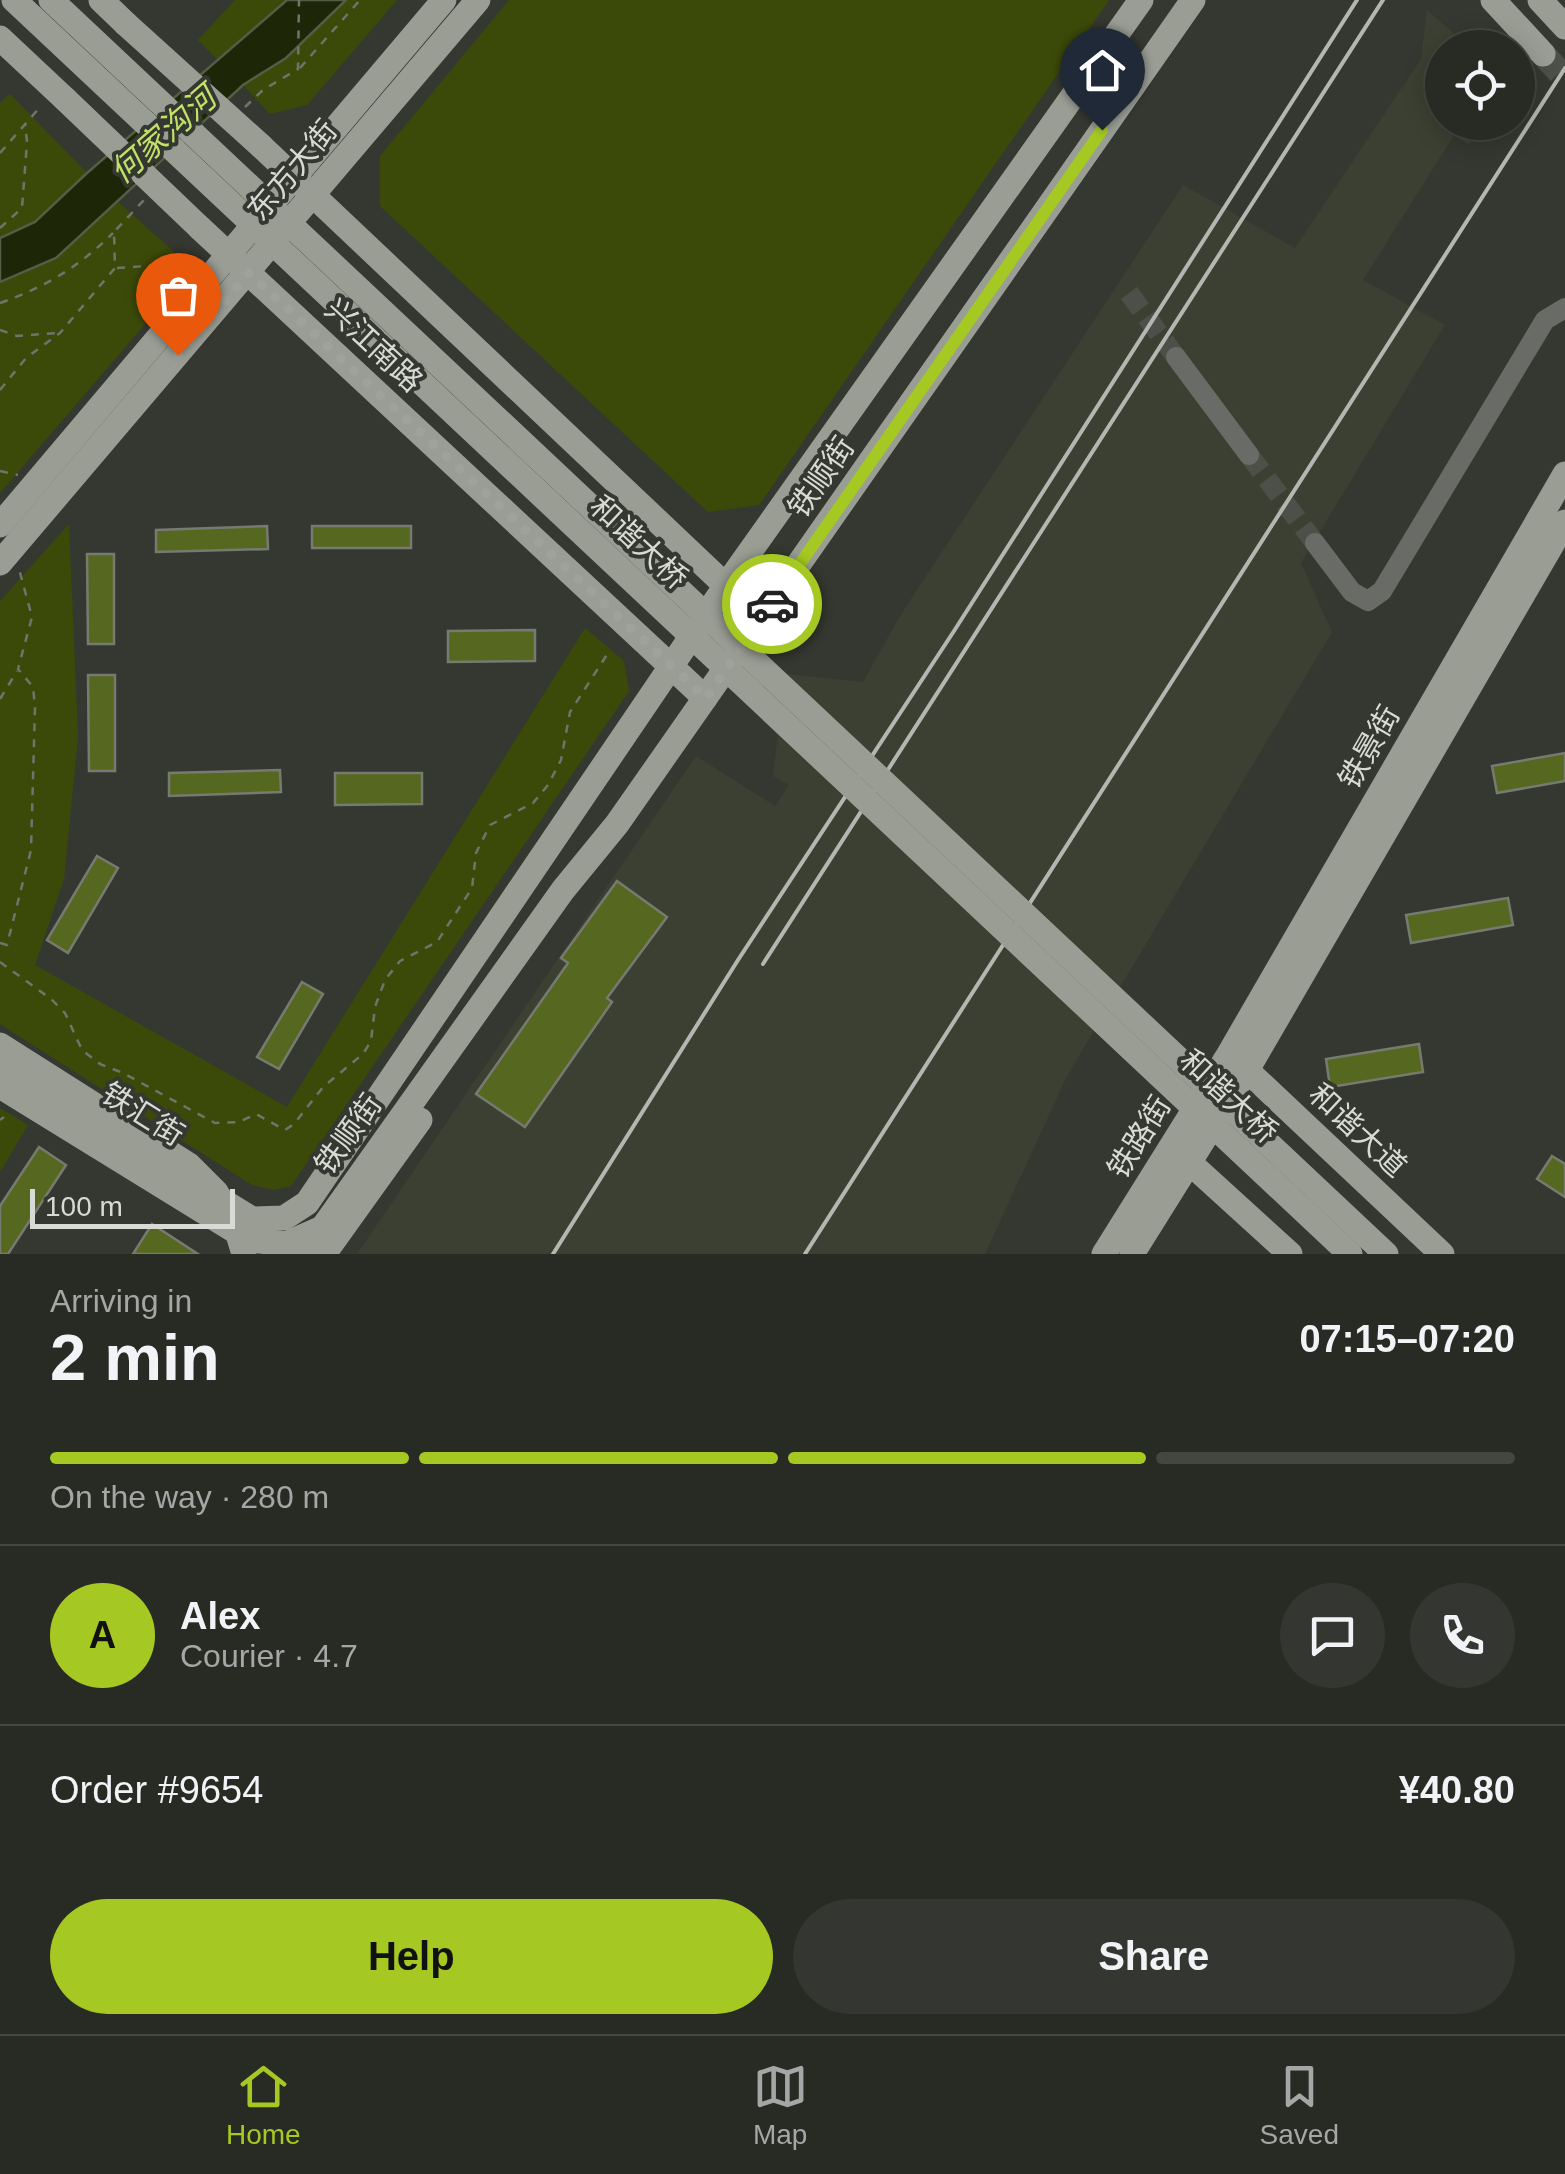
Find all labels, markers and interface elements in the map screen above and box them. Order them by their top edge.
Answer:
pin [1060,28,1145,131]
map controls [1425,30,1535,140]
button: locate [1425,30,1535,140]
icon: home [1075,43,1130,98]
water label: 何家沟河 [103,75,228,191]
street label: 东方大街 [241,113,343,227]
pin [136,253,221,356]
icon: bag [151,268,206,323]
street label: 兴江南路 [319,292,429,398]
street label: 铁顺街 [782,431,860,523]
street label: 和谐大桥 [584,489,694,595]
courier [722,554,822,654]
icon: car [745,577,800,632]
street label: 铁景街 [1332,700,1406,794]
street label: 和谐大桥 [1174,1043,1284,1149]
street label: 铁汇街 [96,1076,190,1152]
street label: 和谐大道 [1303,1077,1413,1183]
street label: 铁顺街 [308,1088,388,1180]
street label: 铁路街 [1101,1090,1177,1184]
scale bar [30,1184,235,1228]
text: 100 m [45,1191,123,1222]
text: Arriving in [50,1283,192,1319]
text: 07:15–07:20 [1299,1318,1515,1360]
text: 2 min [50,1321,220,1394]
text: On the way · 280 m [50,1479,329,1515]
button: chat [1280,1583,1385,1688]
button: phone [1410,1583,1515,1688]
text: Alex [180,1595,260,1637]
text: A [89,1614,116,1656]
text: Courier · 4.7 [180,1638,358,1674]
text: Order #9654 [50,1769,263,1811]
text: ¥40.80 [1399,1769,1515,1811]
button: Help [50,1899,773,2014]
button: Share [793,1899,1515,2014]
tab: Home [226,2059,301,2151]
tab: Map [753,2059,808,2151]
tab: Saved [1260,2059,1339,2151]

